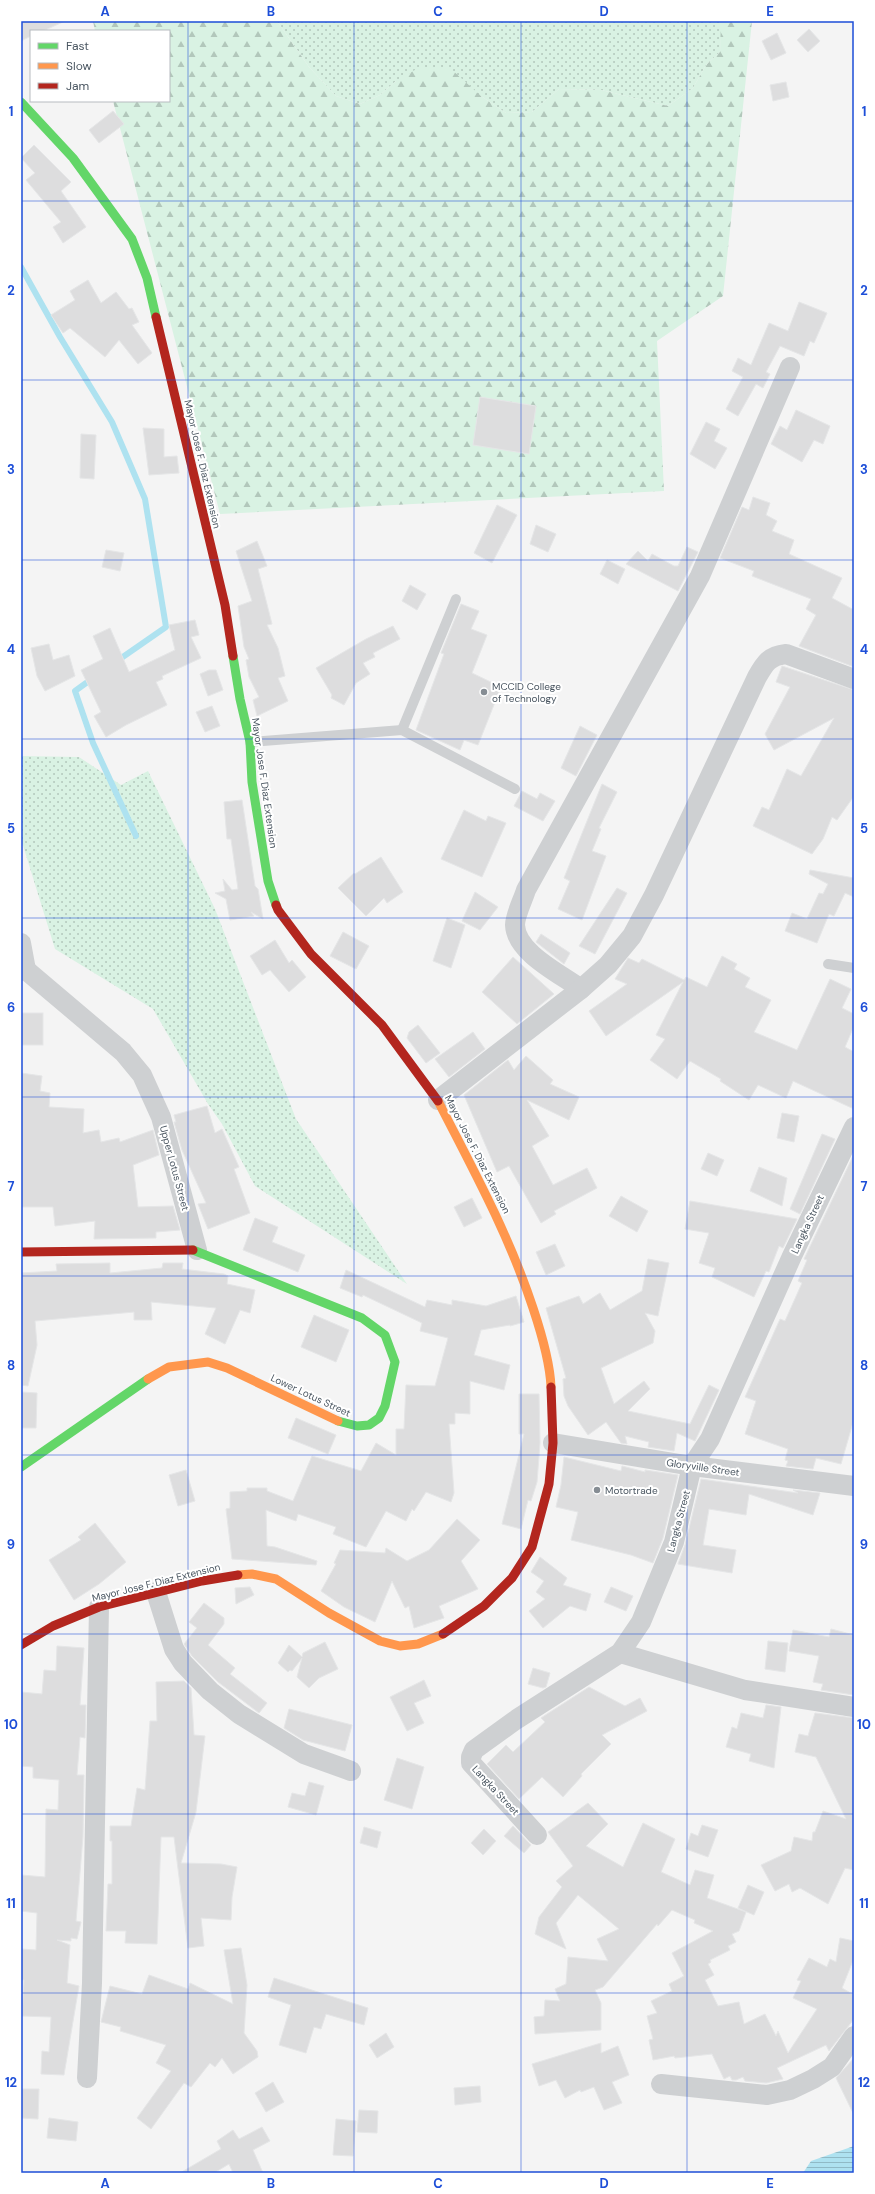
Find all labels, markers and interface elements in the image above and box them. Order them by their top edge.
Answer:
text: A [100,3,110,20]
text: B [267,3,275,20]
text: C [433,3,443,20]
text: D [599,3,609,20]
text: E [766,3,774,20]
legend [30,30,170,102]
text: Fast [66,38,89,54]
text: Slow [66,58,92,74]
text: Jam [66,78,89,94]
text: 1 [9,103,13,120]
text: 1 [862,103,866,120]
text: 2 [7,282,15,299]
text: 2 [860,282,868,299]
street label: Mayor Jose F. Diaz Extension [181,399,224,530]
text: 3 [7,461,15,478]
text: 3 [860,461,868,478]
text: 4 [7,641,15,658]
text: 4 [860,641,868,658]
place label: MCCID College of Technology [492,680,561,705]
marker: MCCID College of Technology [479,687,489,697]
street label: Mayor Jose F. Diaz Extension [249,717,280,849]
text: 5 [7,820,15,837]
text: 5 [860,820,868,837]
text: 6 [7,999,15,1016]
text: 6 [860,999,868,1016]
street label: Mayor Jose F. Diaz Extension [442,1093,513,1216]
street label: Upper Lotus Street [157,1124,192,1212]
text: 7 [8,1178,15,1195]
text: 7 [861,1178,868,1195]
street label: Langka Street [788,1193,827,1256]
text: 8 [7,1357,15,1374]
text: 8 [860,1357,868,1374]
street label: Lower Lotus Street [269,1371,353,1420]
street label: Gloryville Street [665,1456,740,1479]
place label: Motortrade [605,1484,658,1497]
marker: Motortrade [592,1485,602,1495]
street label: Langka Street [664,1489,693,1553]
text: 9 [7,1536,15,1553]
text: 9 [860,1536,868,1553]
street label: Mayor Jose F. Diaz Extension [91,1560,222,1605]
text: 10 [4,1716,18,1733]
text: 10 [857,1716,871,1733]
street label: Langka Street [469,1763,522,1818]
text: 11 [6,1895,16,1912]
text: 11 [859,1895,869,1912]
text: 12 [5,2074,17,2091]
text: 12 [858,2074,870,2091]
text: A [100,2175,110,2192]
text: B [267,2175,275,2192]
text: C [433,2175,443,2192]
text: D [599,2175,609,2192]
text: E [766,2175,774,2192]

